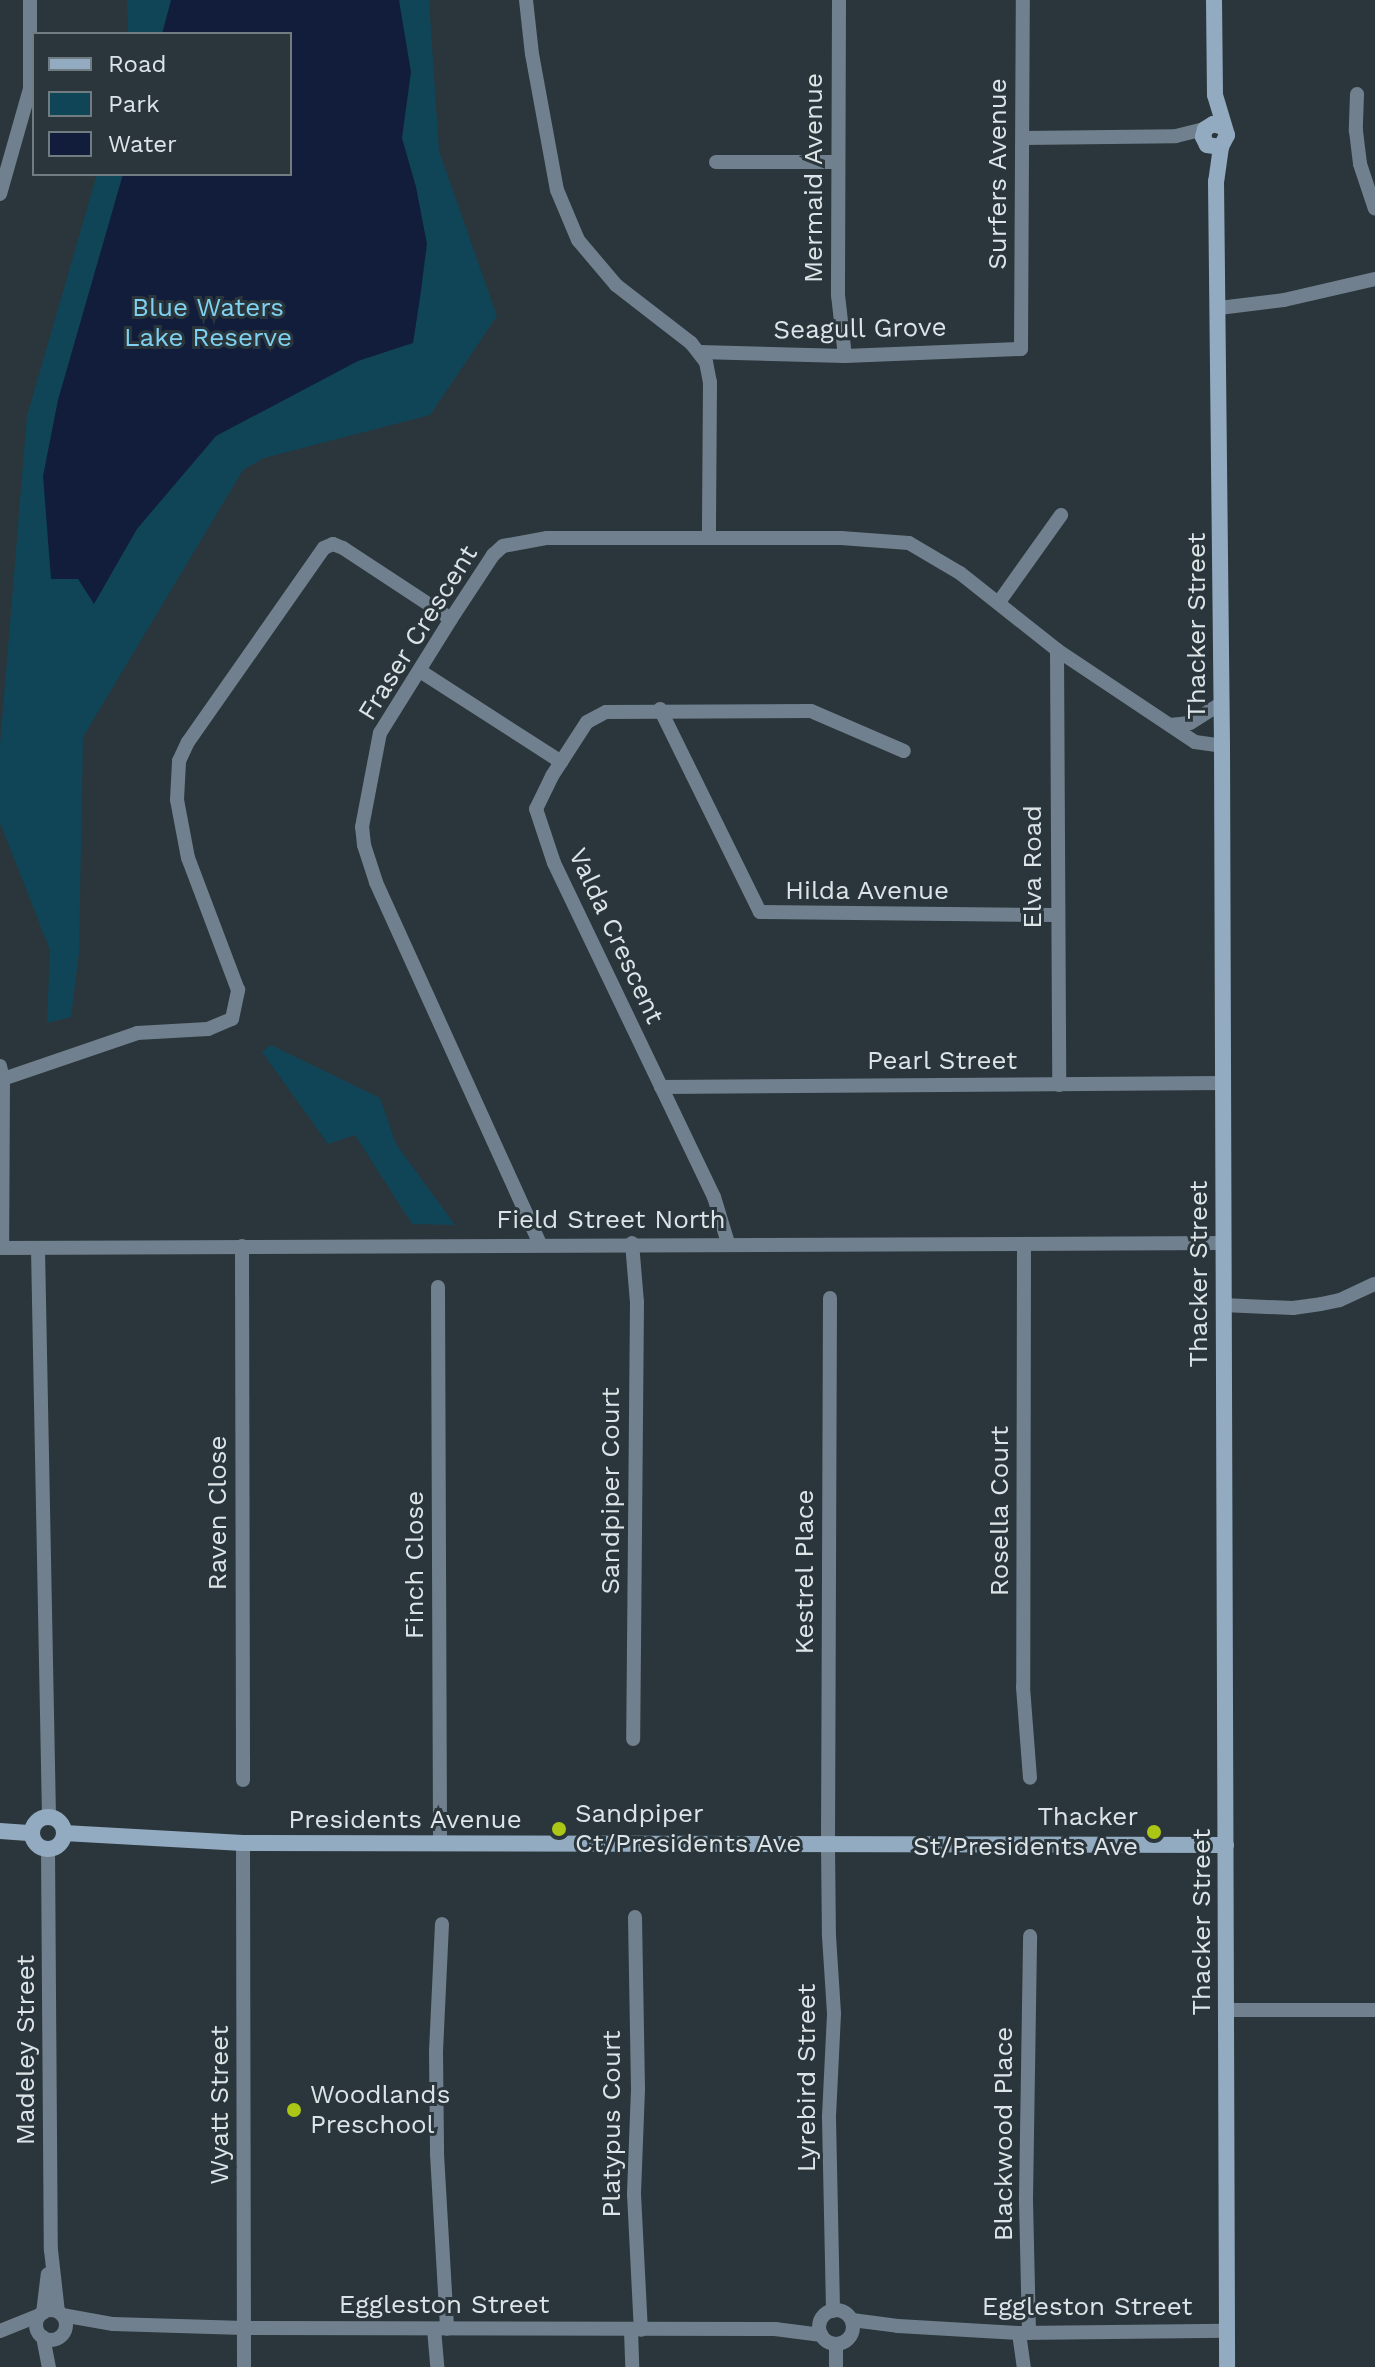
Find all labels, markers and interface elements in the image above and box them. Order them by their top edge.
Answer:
legend [32,32,292,176]
text: Road [108,50,167,78]
street label: Mermaid Avenue [798,72,830,284]
street label: Surfers Avenue [982,78,1014,270]
text: Park [108,90,160,118]
text: Water [108,130,177,158]
park label: Blue Waters Lake Reserve [124,292,292,354]
street label: Seagull Grove [773,312,947,346]
street label: Thacker Street [1181,532,1213,720]
street label: Fraser Crescent [352,539,484,727]
street label: Elva Road [1017,805,1049,929]
street label: Valda Crescent [562,843,670,1029]
street label: Hilda Avenue [784,875,950,907]
street label: Pearl Street [866,1045,1018,1077]
street label: Thacker Street [1183,1180,1215,1368]
street label: Field Street North [496,1204,726,1236]
street label: Sandpiper Court [595,1387,627,1595]
street label: Rosella Court [984,1426,1016,1596]
street label: Raven Close [202,1435,234,1591]
street label: Kestrel Place [789,1489,821,1655]
street label: Finch Close [399,1491,431,1639]
place label: Sandpiper Ct/Presidents Ave [575,1798,802,1860]
place label: Thacker St/Presidents Ave [912,1801,1138,1862]
street label: Presidents Avenue [288,1804,522,1836]
marker: Sandpiper Ct/Presidents Ave [550,1820,568,1838]
marker: Thacker St/Presidents Ave [1145,1823,1163,1841]
street label: Thacker Street [1186,1828,1218,2016]
street label: Madeley Street [10,1955,42,2145]
street label: Lyrebird Street [791,1984,823,2172]
street label: Wyatt Street [204,2025,236,2185]
street label: Blackwood Place [988,2027,1020,2241]
street label: Platypus Court [596,2030,628,2218]
place label: Woodlands Preschool [310,2079,450,2140]
marker: Woodlands Preschool [285,2101,303,2119]
street label: Eggleston Street [339,2289,549,2321]
street label: Eggleston Street [982,2291,1192,2323]

